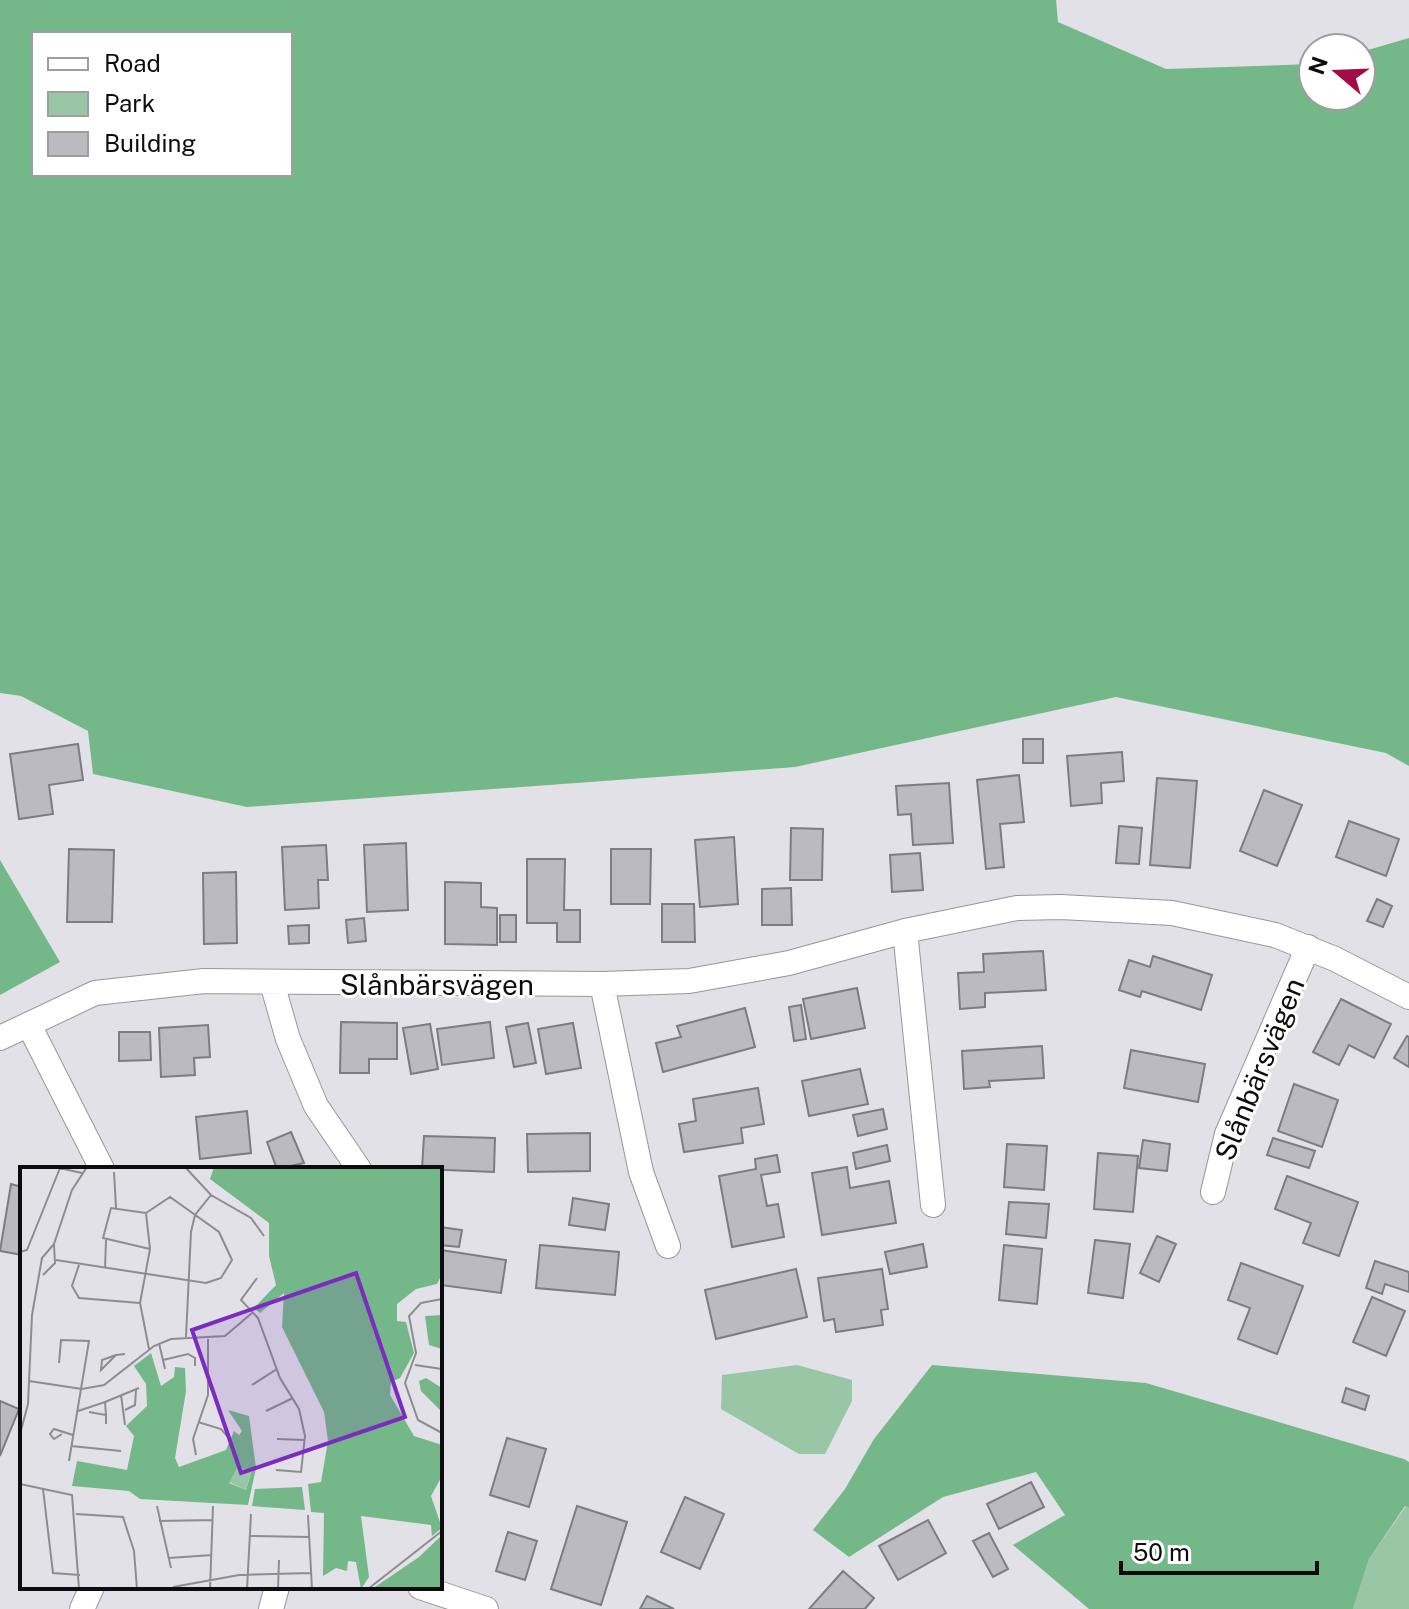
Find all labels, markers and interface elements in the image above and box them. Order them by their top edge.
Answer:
legend [32,32,292,176]
north arrow [1297,32,1377,112]
text: Road [104,49,161,77]
text: N [1303,53,1333,78]
text: Park [104,89,155,117]
text: Building [104,129,196,157]
street label: Slånbärsvägen [340,968,534,1001]
street label: Slånbärsvägen [1207,973,1311,1165]
inset map [20,1167,442,1589]
scale bar [1121,1525,1317,1575]
text: 50 m [1133,1538,1190,1566]

